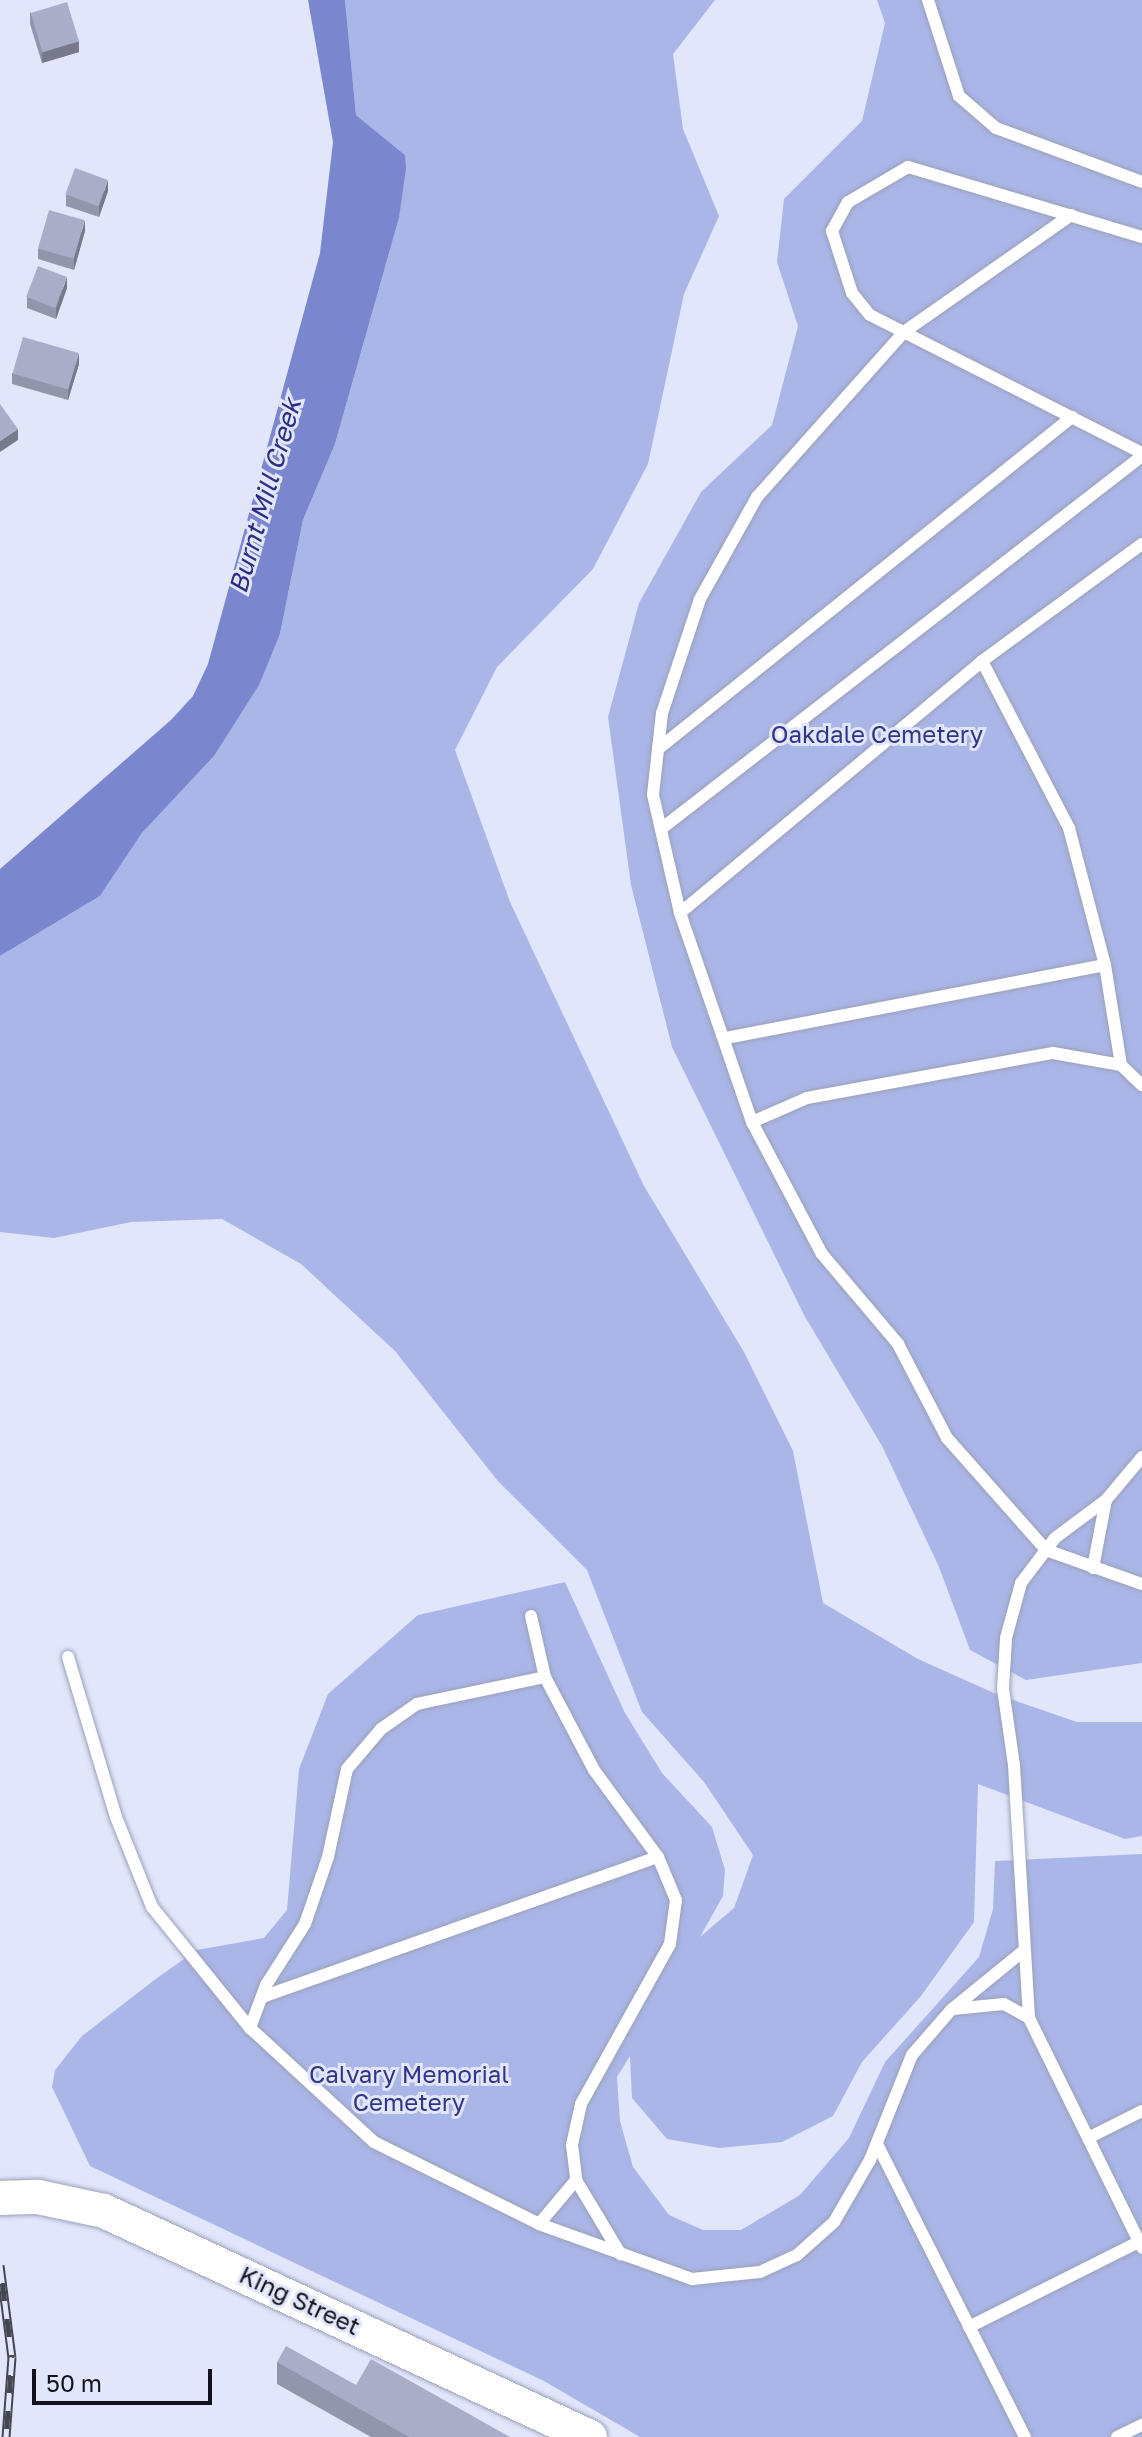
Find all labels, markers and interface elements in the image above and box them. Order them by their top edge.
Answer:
water label: Burnt Mill Creek [222,395,308,597]
park label: Oakdale Cemetery [771,720,983,748]
park label: Calvary Memorial Cemetery [309,2060,509,2116]
street label: King Street [235,2260,365,2340]
scale bar [36,2353,216,2403]
text: 50 m [46,2368,102,2397]

